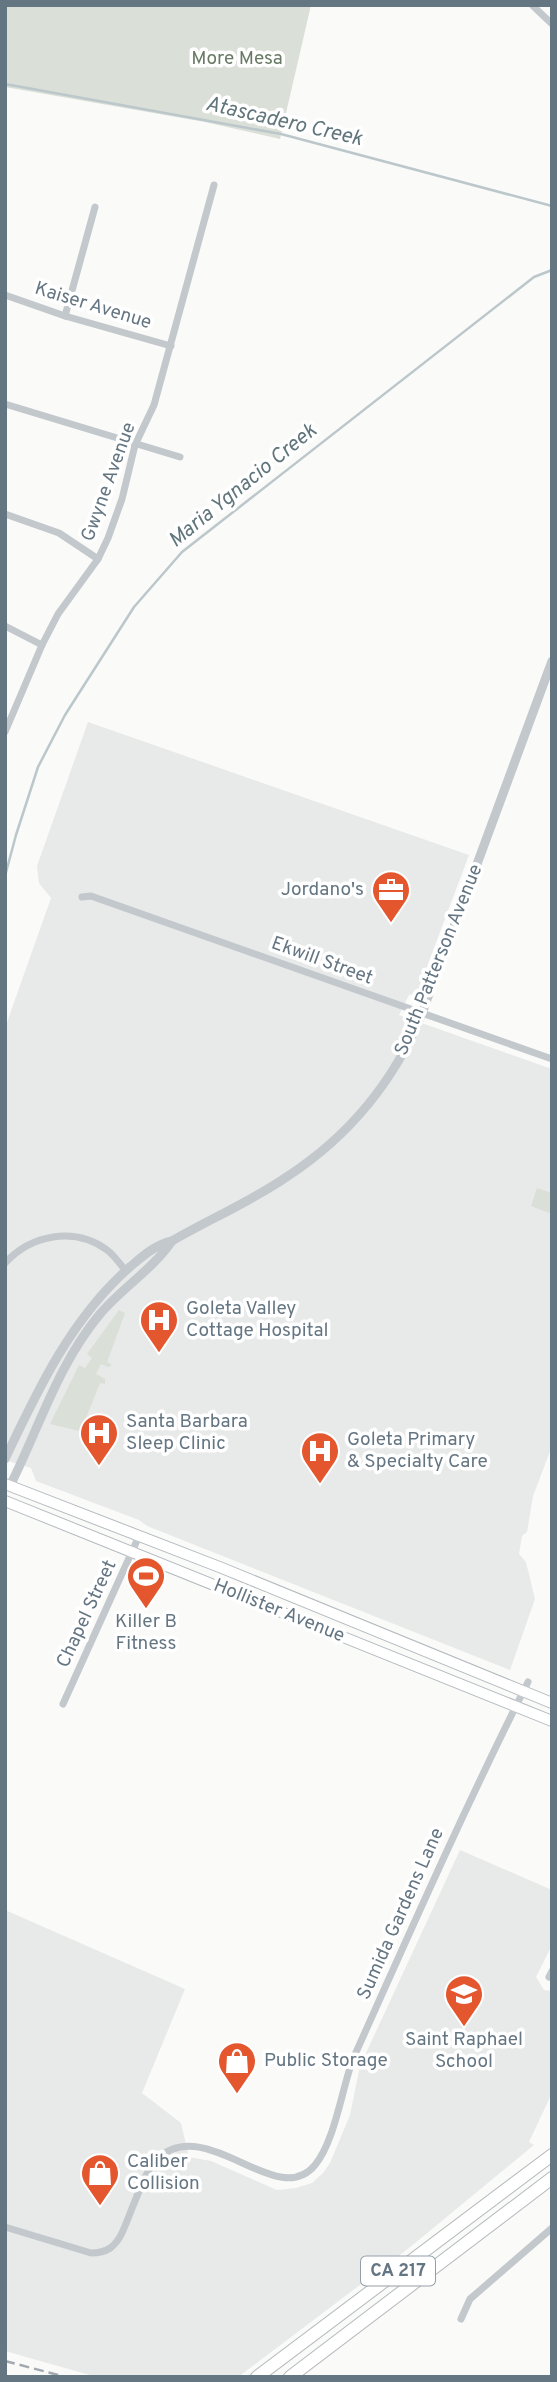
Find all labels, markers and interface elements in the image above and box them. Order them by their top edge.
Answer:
park label: More Mesa [191,47,283,71]
water label: Atascadero Creek [203,91,365,153]
street label: Kaiser Avenue [32,277,154,335]
water label: Maria Ygnacio Creek [163,418,323,554]
street label: Gwyne Avenue [76,419,142,545]
street label: South Patterson Avenue [390,861,488,1059]
office icon: Jordano's [370,869,412,924]
place label: Jordano's [281,878,364,902]
street label: Ekwill Street [268,932,376,990]
place label: Goleta Valley Cottage Hospital [186,1297,328,1343]
hospital icon: Goleta Valley Cottage Hospital [138,1299,180,1354]
place label: Santa Barbara Sleep Clinic [126,1410,248,1456]
hospital icon: Santa Barbara Sleep Clinic [78,1412,120,1467]
place label: Goleta Primary & Specialty Care [347,1428,488,1474]
hospital icon: Goleta Primary & Specialty Care [299,1430,341,1485]
sports icon: Killer B Fitness [125,1555,167,1610]
street label: Chapel Street [52,1556,122,1672]
street label: Hollister Avenue [210,1574,348,1648]
place label: Killer B Fitness [115,1610,177,1656]
street label: Sumida Gardens Lane [352,1824,450,2004]
school or university icon: Saint Raphael School [443,1973,485,2028]
place label: Saint Raphael School [405,2028,523,2074]
shop icon: Public Storage [216,2040,258,2095]
place label: Public Storage [264,2049,388,2073]
place label: Caliber Collision [127,2150,200,2196]
shop icon: Caliber Collision [79,2152,121,2207]
road number: CA 217 [361,2256,435,2286]

